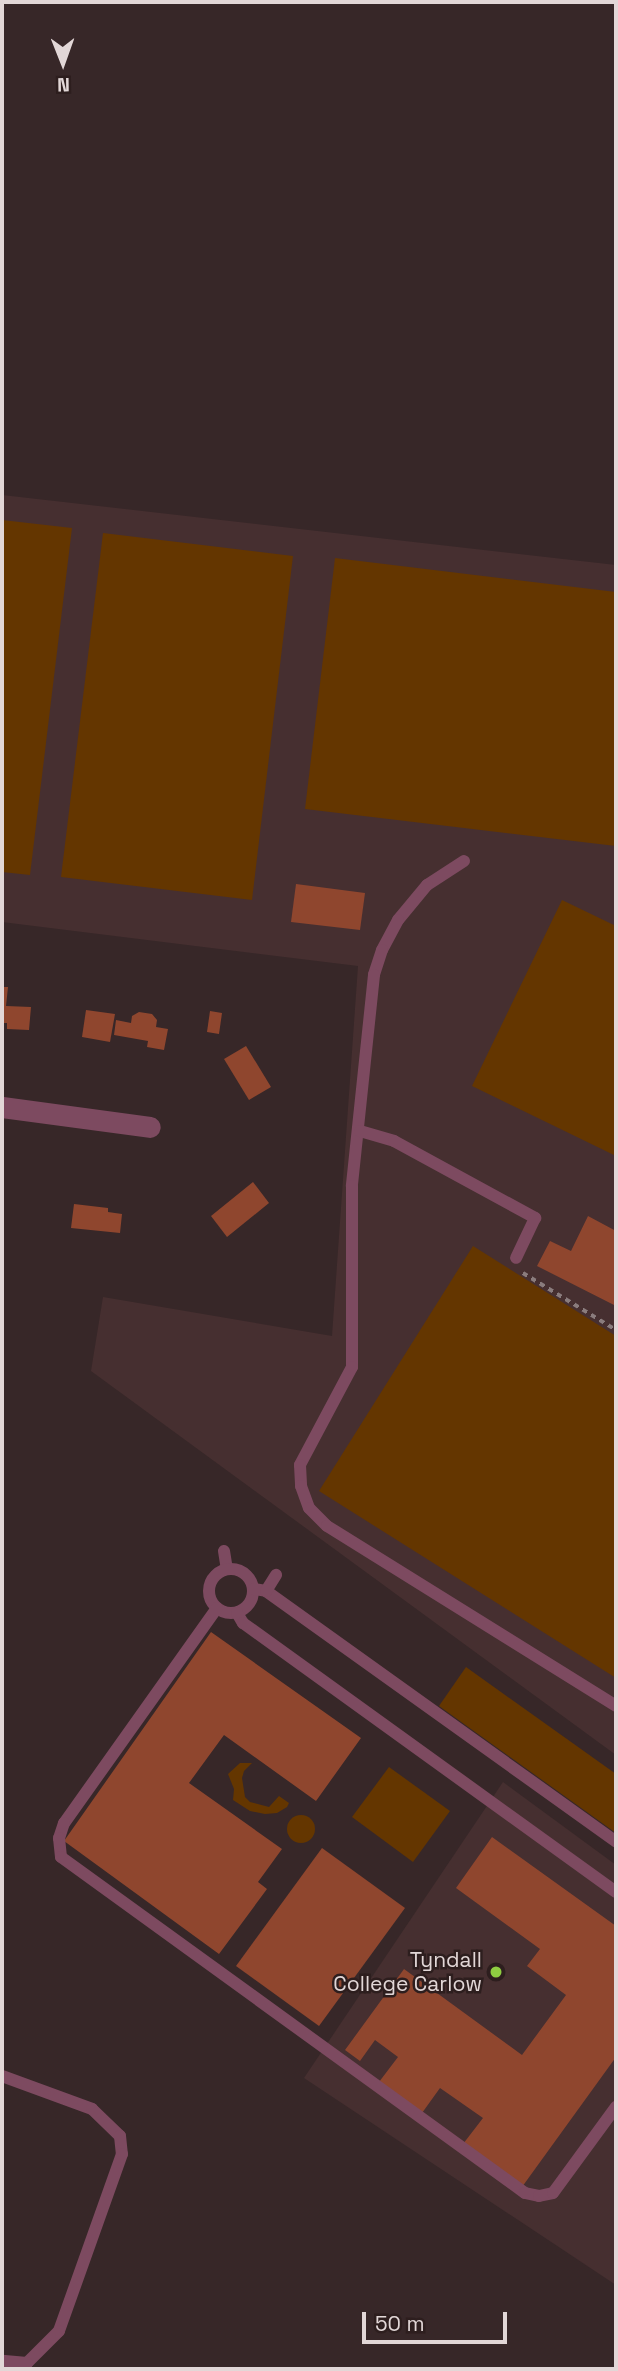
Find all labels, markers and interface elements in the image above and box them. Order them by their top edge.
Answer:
north arrow [28,28,98,98]
text: N [57,72,70,97]
place label: Tyndall College Carlow [333,1947,482,1997]
marker: Tyndall College Carlow [488,1964,504,1980]
scale bar [366,2298,511,2342]
text: 50 m [375,2310,425,2337]

